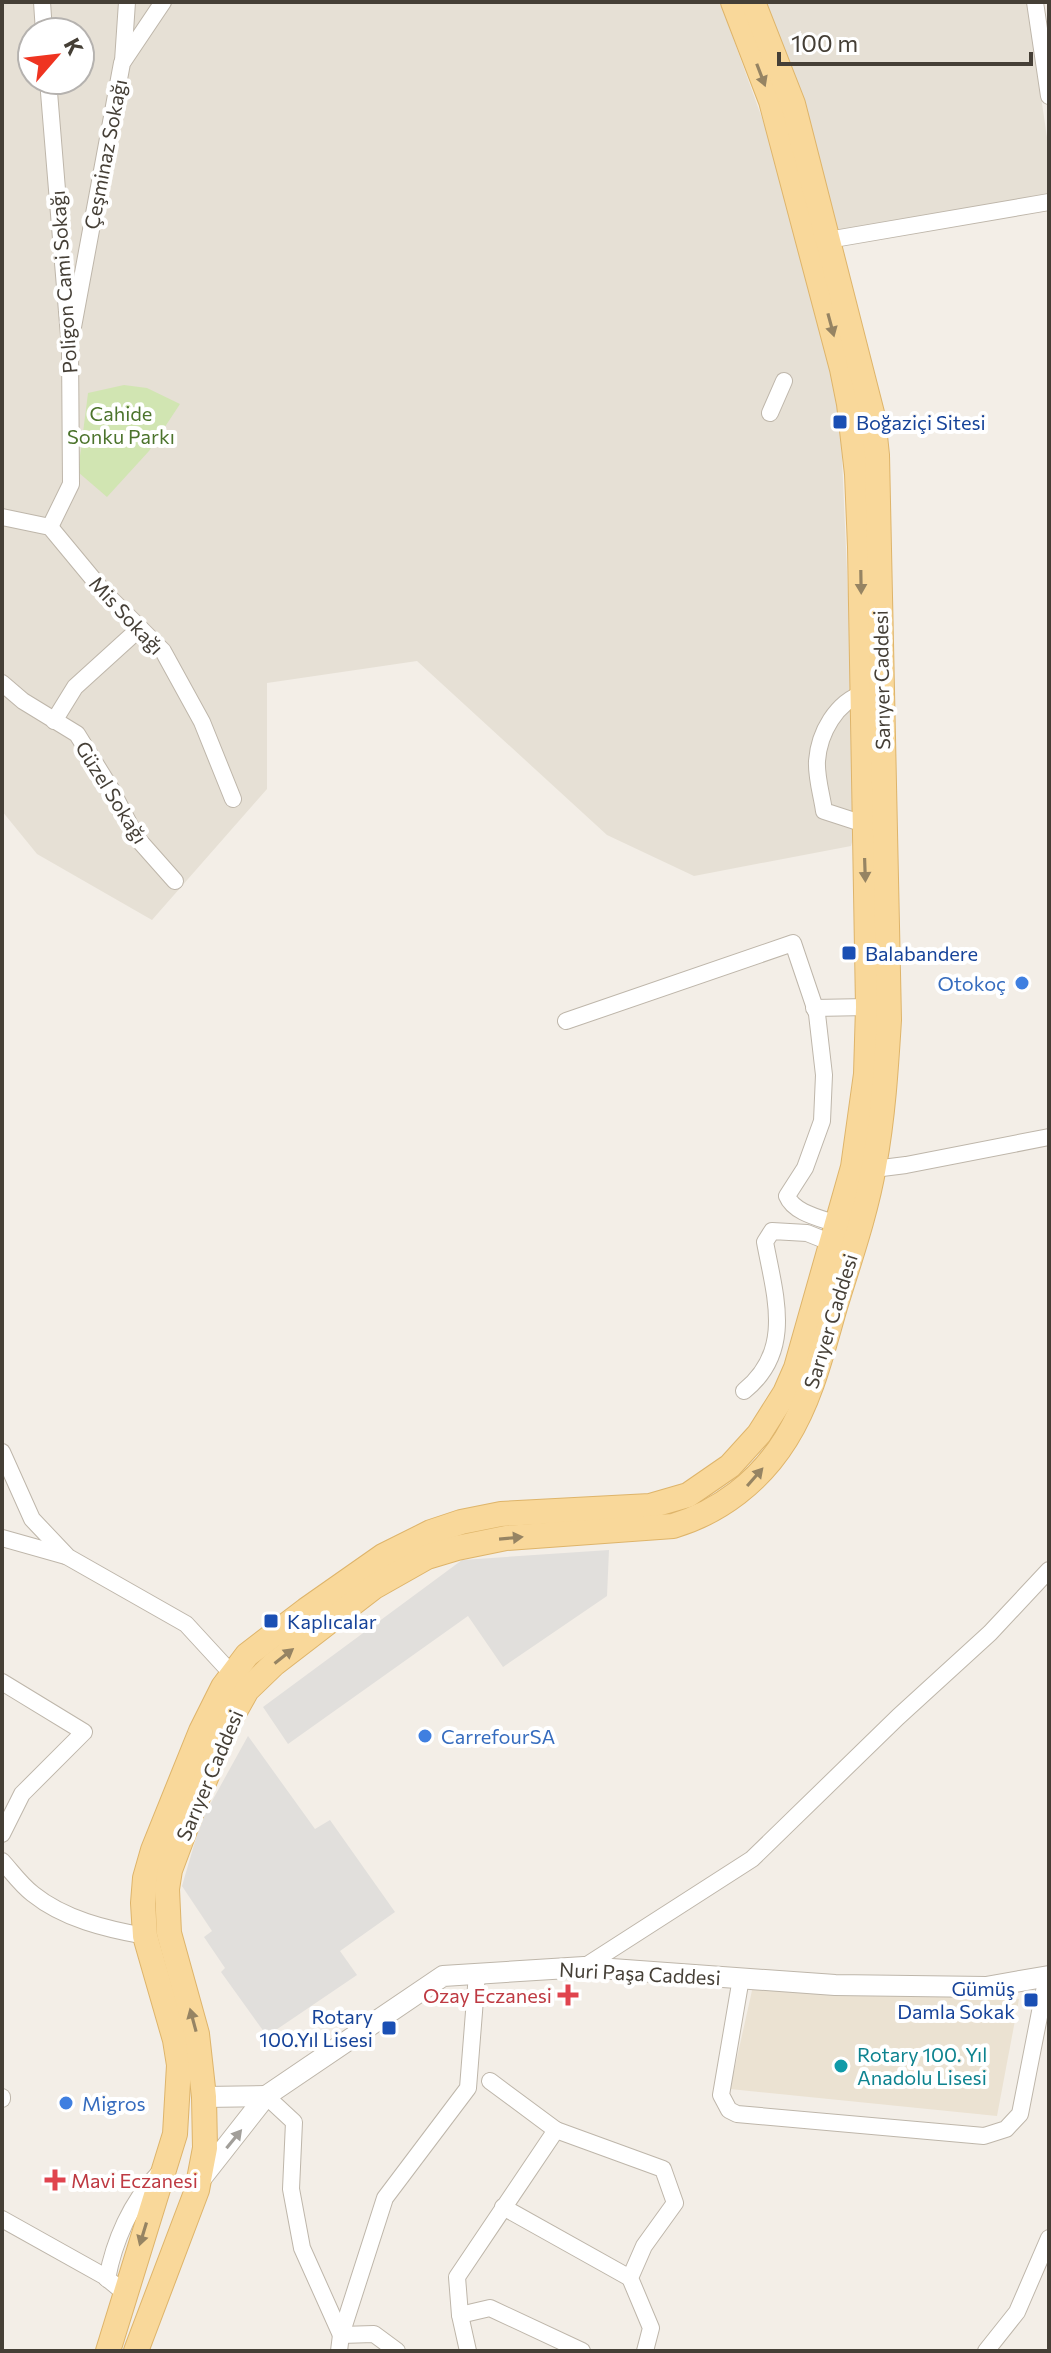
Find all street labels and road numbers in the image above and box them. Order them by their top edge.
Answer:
street label: Çeşminaz Sokağı [79,77,131,231]
street label: Poligon Cami Sokağı [45,189,81,375]
street label: Mis Sokağı [85,571,169,659]
street label: Sarıyer Caddesi [868,610,894,750]
street label: Güzel Sokağı [71,736,153,848]
street label: Sarıyer Caddesi [798,1251,862,1391]
street label: Sarıyer Caddesi [171,1706,247,1844]
street label: Nuri Paşa Caddesi [559,1957,721,1989]

